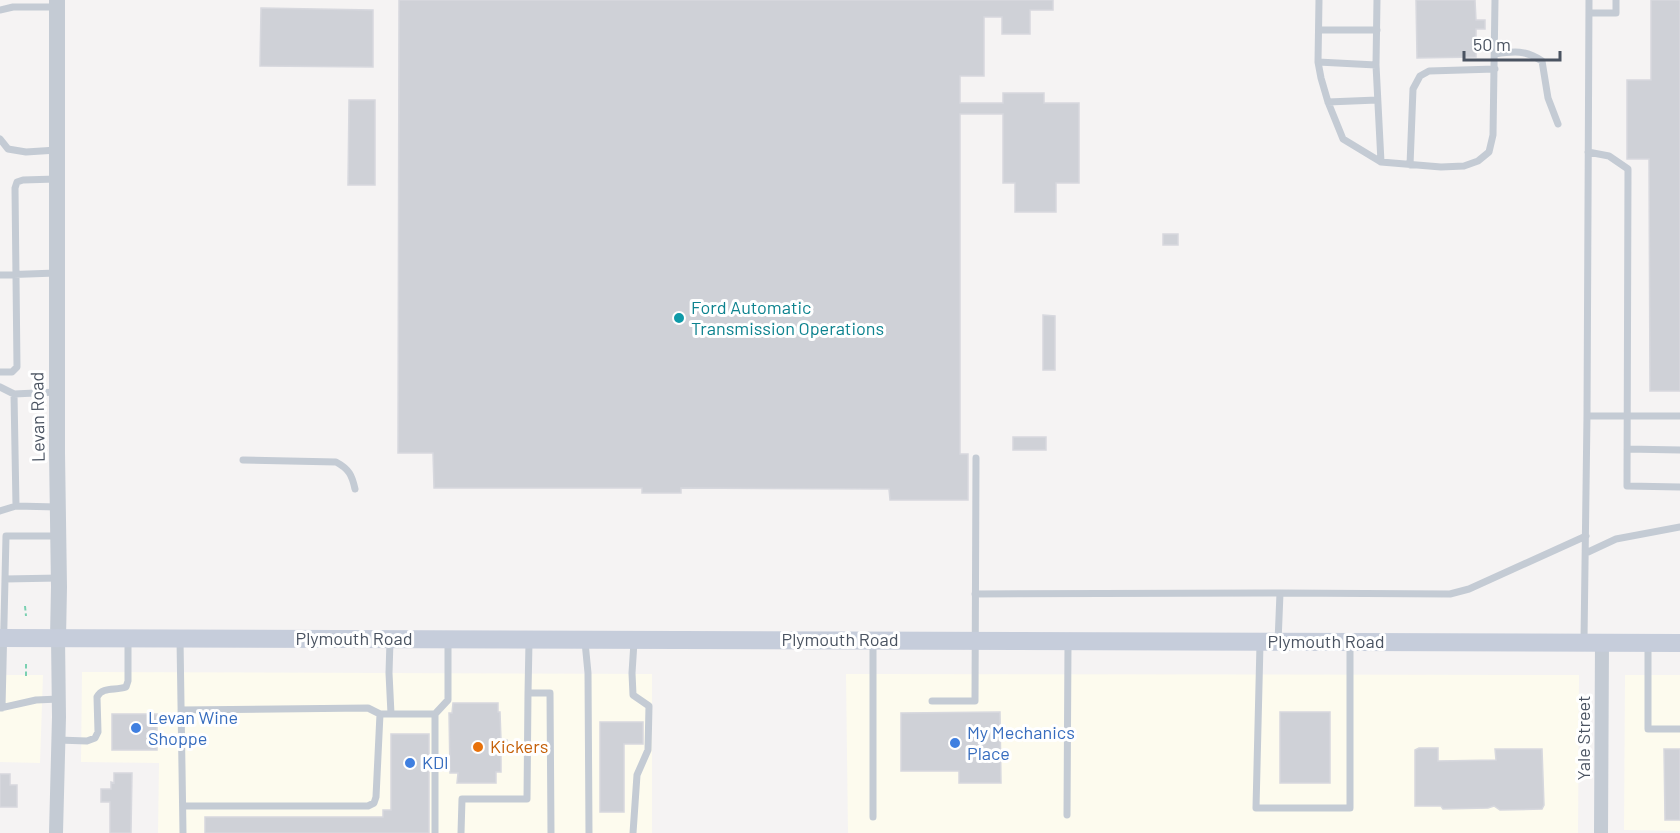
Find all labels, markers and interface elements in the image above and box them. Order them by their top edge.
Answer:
scale bar [1464,24,1560,62]
text: 50 m [1473,33,1511,55]
place label: Ford Automatic Transmission Operations [691,296,884,339]
marker: Ford Automatic Transmission Operations [672,311,686,325]
street label: Levan Road [25,372,49,462]
street label: Plymouth Road [296,627,412,649]
street label: Plymouth Road [782,628,898,650]
street label: Plymouth Road [1268,630,1384,652]
street label: Yale Street [1572,695,1594,781]
place label: Levan Wine Shoppe [148,706,238,749]
marker: Levan Wine Shoppe [129,721,143,735]
place label: My Mechanics Place [967,721,1075,764]
place label: Kickers [490,735,548,757]
marker: My Mechanics Place [948,736,962,750]
marker: Kickers [471,740,485,754]
place label: KDI [422,751,449,773]
marker: KDI [403,756,417,770]

